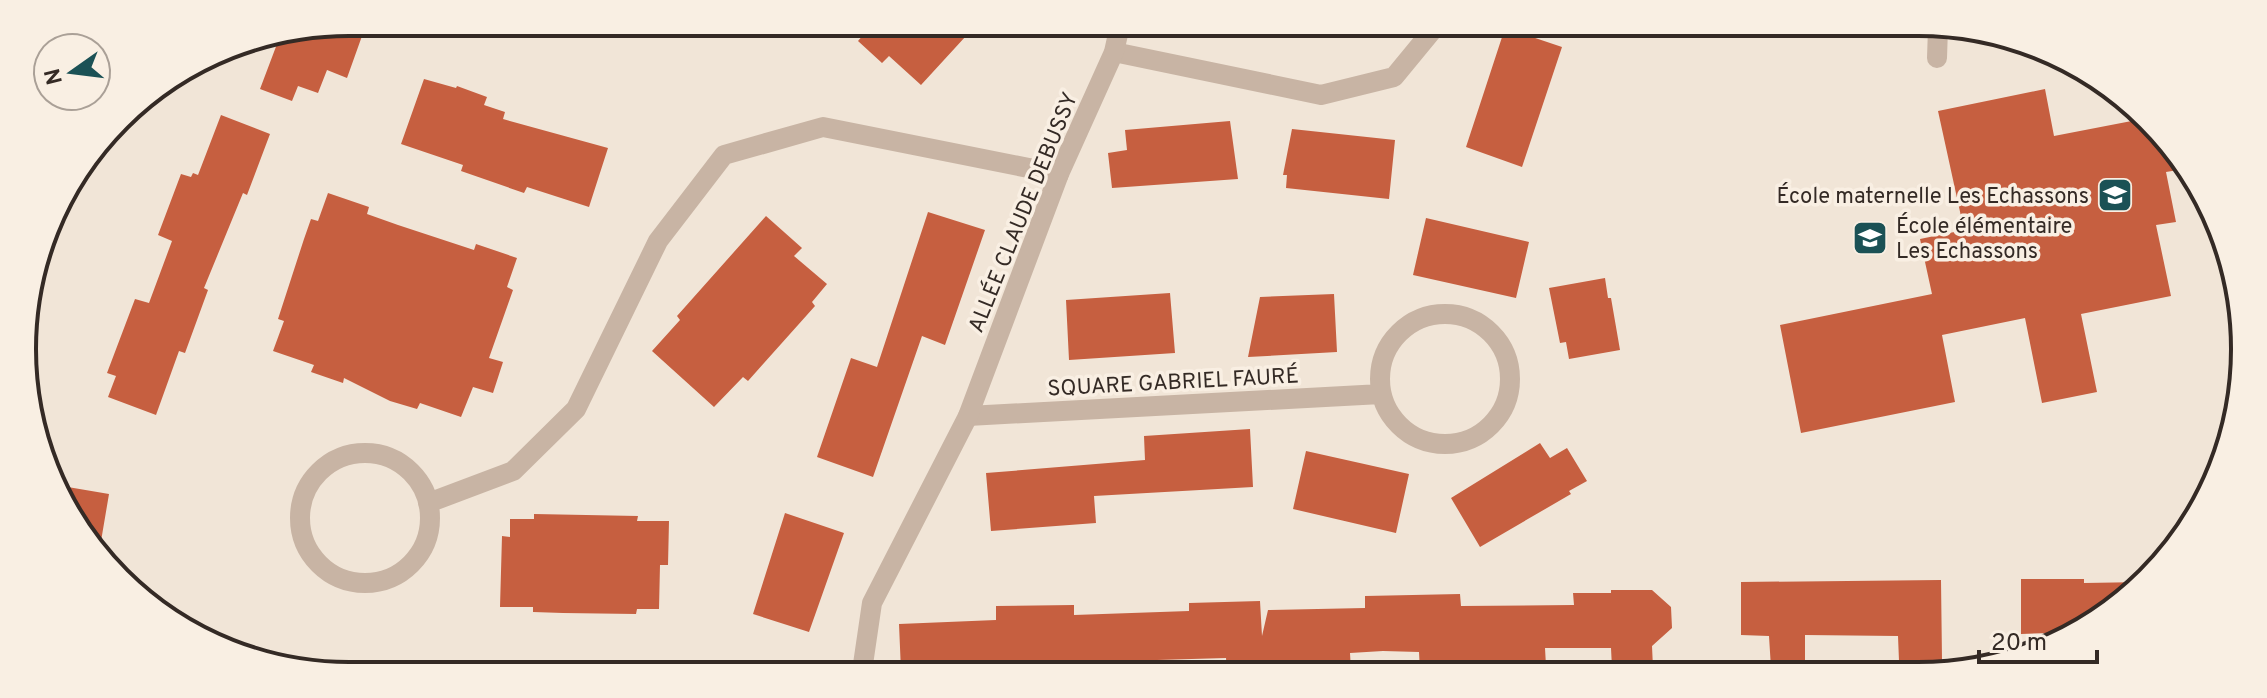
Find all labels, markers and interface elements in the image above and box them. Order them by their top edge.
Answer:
north arrow [32,32,112,112]
text: N [40,65,70,87]
street label: ALLÉE CLAUDE DEBUSSY [962,88,1085,337]
school or university icon: École maternelle Les Echassons [2096,176,2134,214]
place label: École maternelle Les Echassons [1777,182,2089,211]
place label: École élémentaire Les Echassons [1896,212,2072,266]
school or university icon: École élémentaire Les Echassons [1851,219,1889,257]
street label: SQUARE GABRIEL FAURÉ [1047,361,1300,404]
scale bar [1979,614,2097,664]
text: 20 m [1991,629,2047,659]

